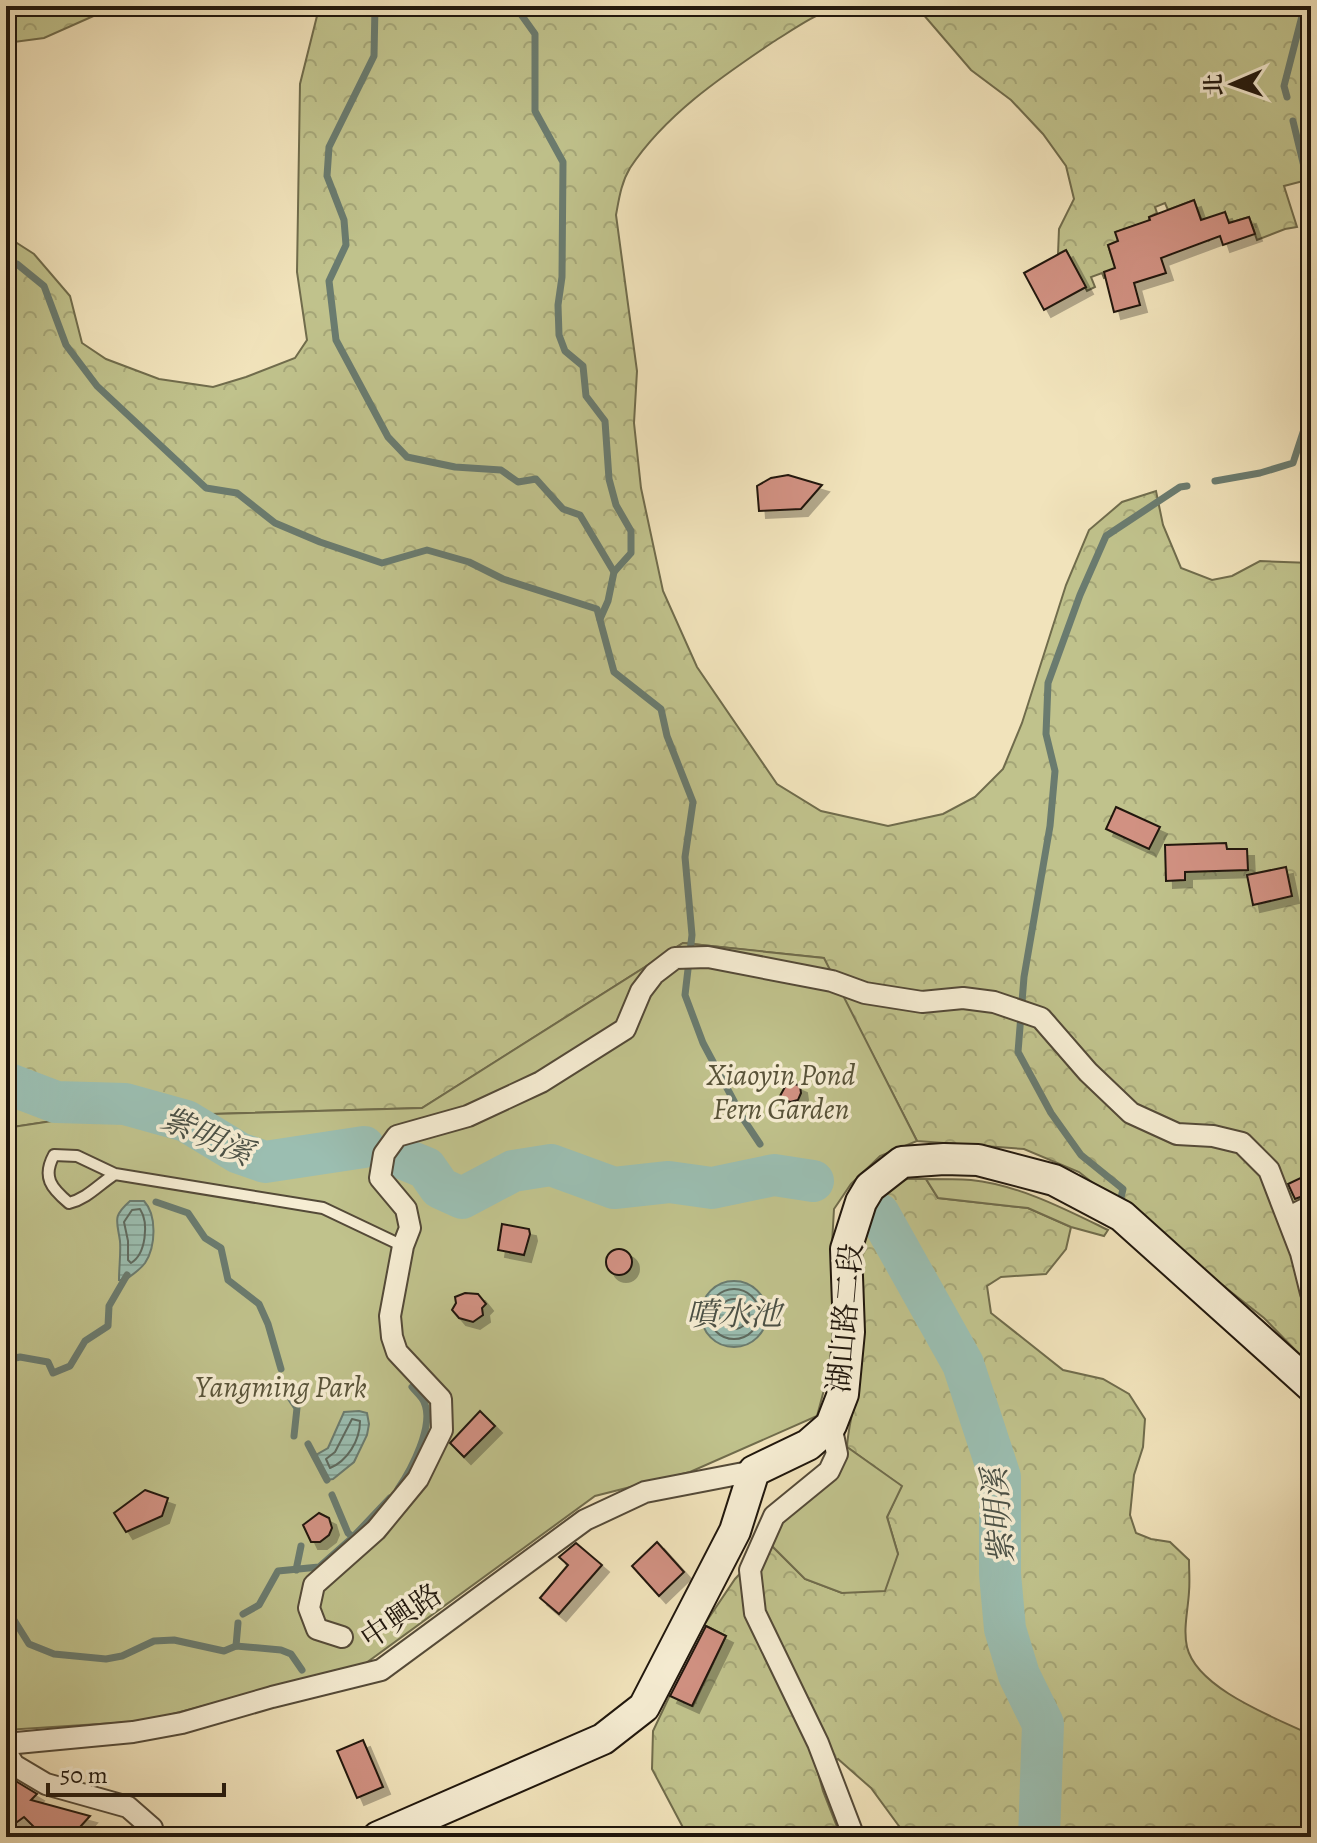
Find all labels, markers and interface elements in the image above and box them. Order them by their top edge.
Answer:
north arrow [1193,44,1273,124]
text: 北 [1199,73,1229,96]
park label: Xiaoyin Pond Fern Garden [706,1055,855,1129]
water label: 紫明溪 [154,1096,263,1177]
street label: 湖山路二段 [819,1242,871,1394]
water label: 噴水池 [686,1292,785,1336]
park label: Yangming Park [195,1367,367,1407]
water label: 紫明溪 [972,1463,1024,1566]
street label: 中興路 [353,1574,449,1658]
scale bar [48,1747,224,1797]
text: 50 m [60,1759,108,1791]

